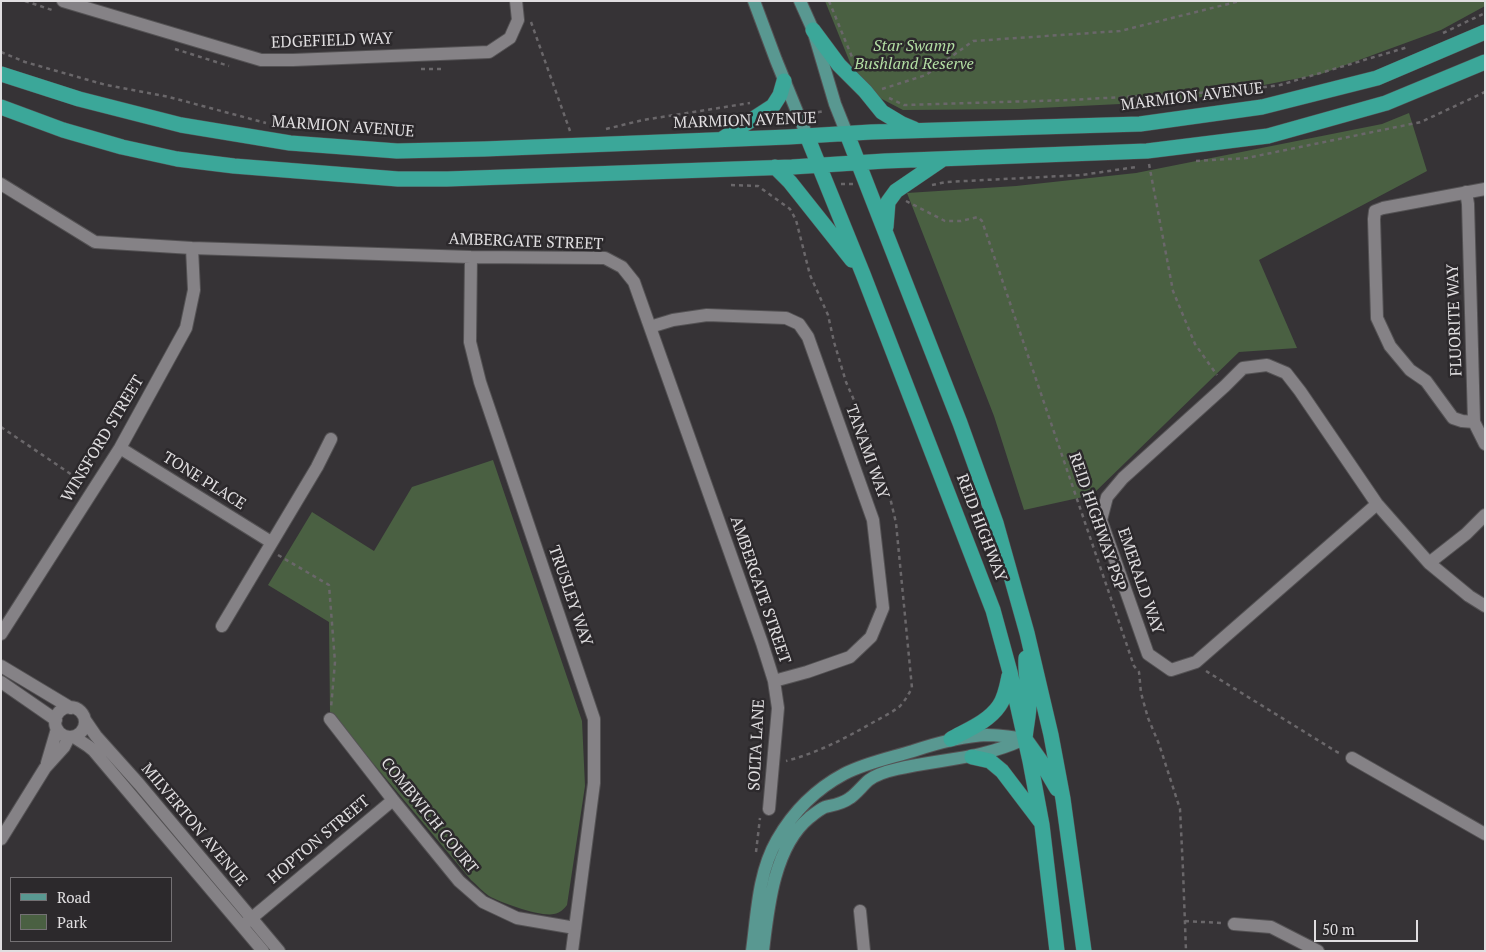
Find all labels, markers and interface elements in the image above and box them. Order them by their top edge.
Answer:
street label: EDGEFIELD WAY [271,29,393,53]
park label: Star Swamp Bushland Reserve [854,36,974,74]
street label: MARMION AVENUE [1120,79,1264,115]
street label: MARMION AVENUE [673,109,817,133]
street label: MARMION AVENUE [271,112,415,142]
street label: AMBERGATE STREET [448,230,604,254]
street label: FLUORITE WAY [1443,264,1467,376]
street label: WINSFORD STREET [58,372,148,506]
street label: TANAMI WAY [841,402,893,502]
street label: TONE PLACE [159,448,249,514]
street label: REID HIGHWAY PSP [1064,450,1130,594]
street label: REID HIGHWAY [952,472,1010,584]
street label: AMBERGATE STREET [726,514,794,666]
street label: EMERALD WAY [1113,525,1167,637]
street label: TRUSLEY WAY [544,543,596,649]
street label: SOLTA LANE [745,699,769,791]
street label: COMBWICH COURT [376,754,482,878]
street label: MILVERTON AVENUE [137,760,251,890]
street label: HOPTON STREET [264,792,374,888]
legend [10,877,172,942]
text: Road [57,887,90,907]
scale bar [1316,910,1420,942]
text: Park [57,912,87,932]
text: 50 m [1322,919,1355,939]

